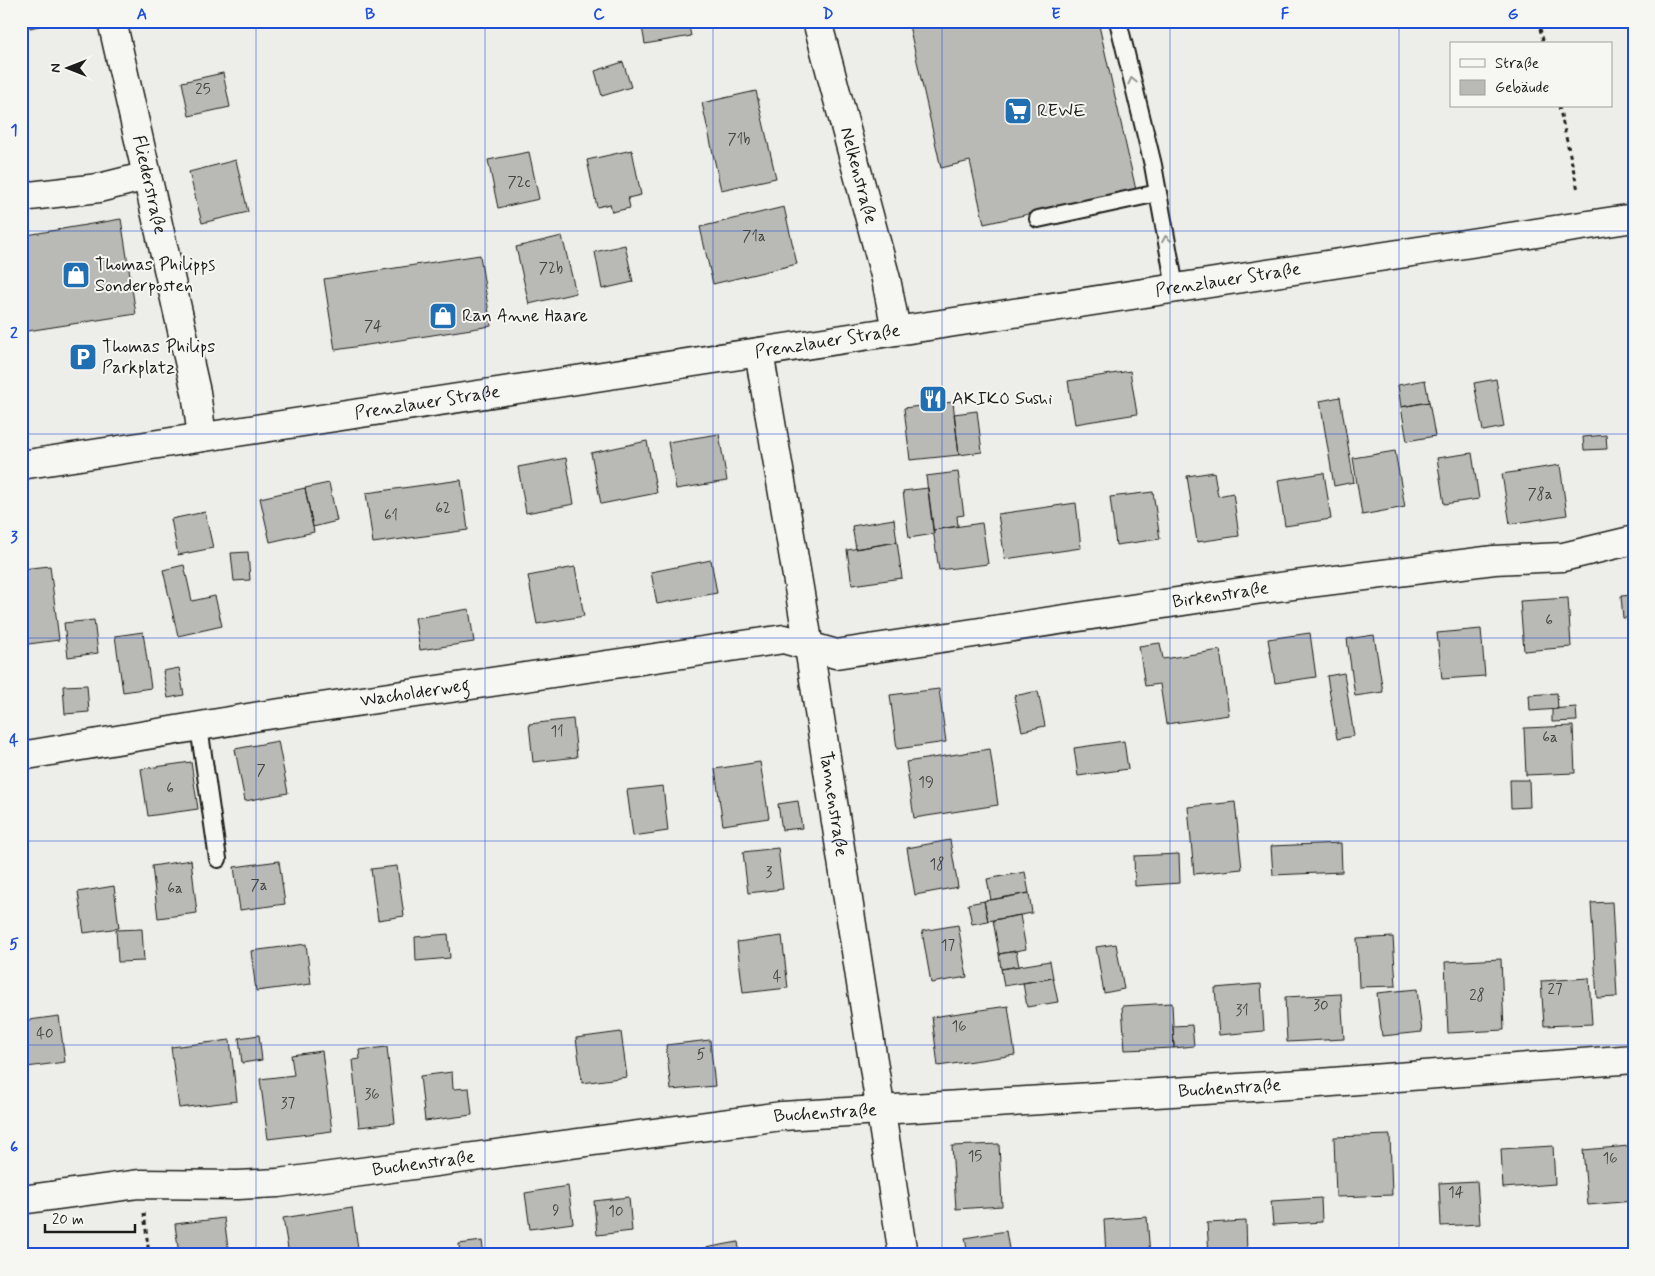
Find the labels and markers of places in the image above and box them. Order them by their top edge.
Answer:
supermarket icon: REWE [1003,96,1033,126]
place label: REWE [1037,99,1086,123]
place label: Thomas Philipps Sonderposten [95,253,215,298]
shop icon: Thomas Philipps Sonderposten [61,260,91,290]
shop icon: Ran Anne Haare [428,301,458,331]
place label: Ran Anne Haare [462,304,588,328]
place label: Thomas Philips Parkplatz [102,335,215,380]
parking icon: Thomas Philips Parkplatz [68,342,98,372]
restaurant icon: AKIKO Sushi [918,384,948,414]
place label: AKIKO Sushi [952,387,1052,411]

